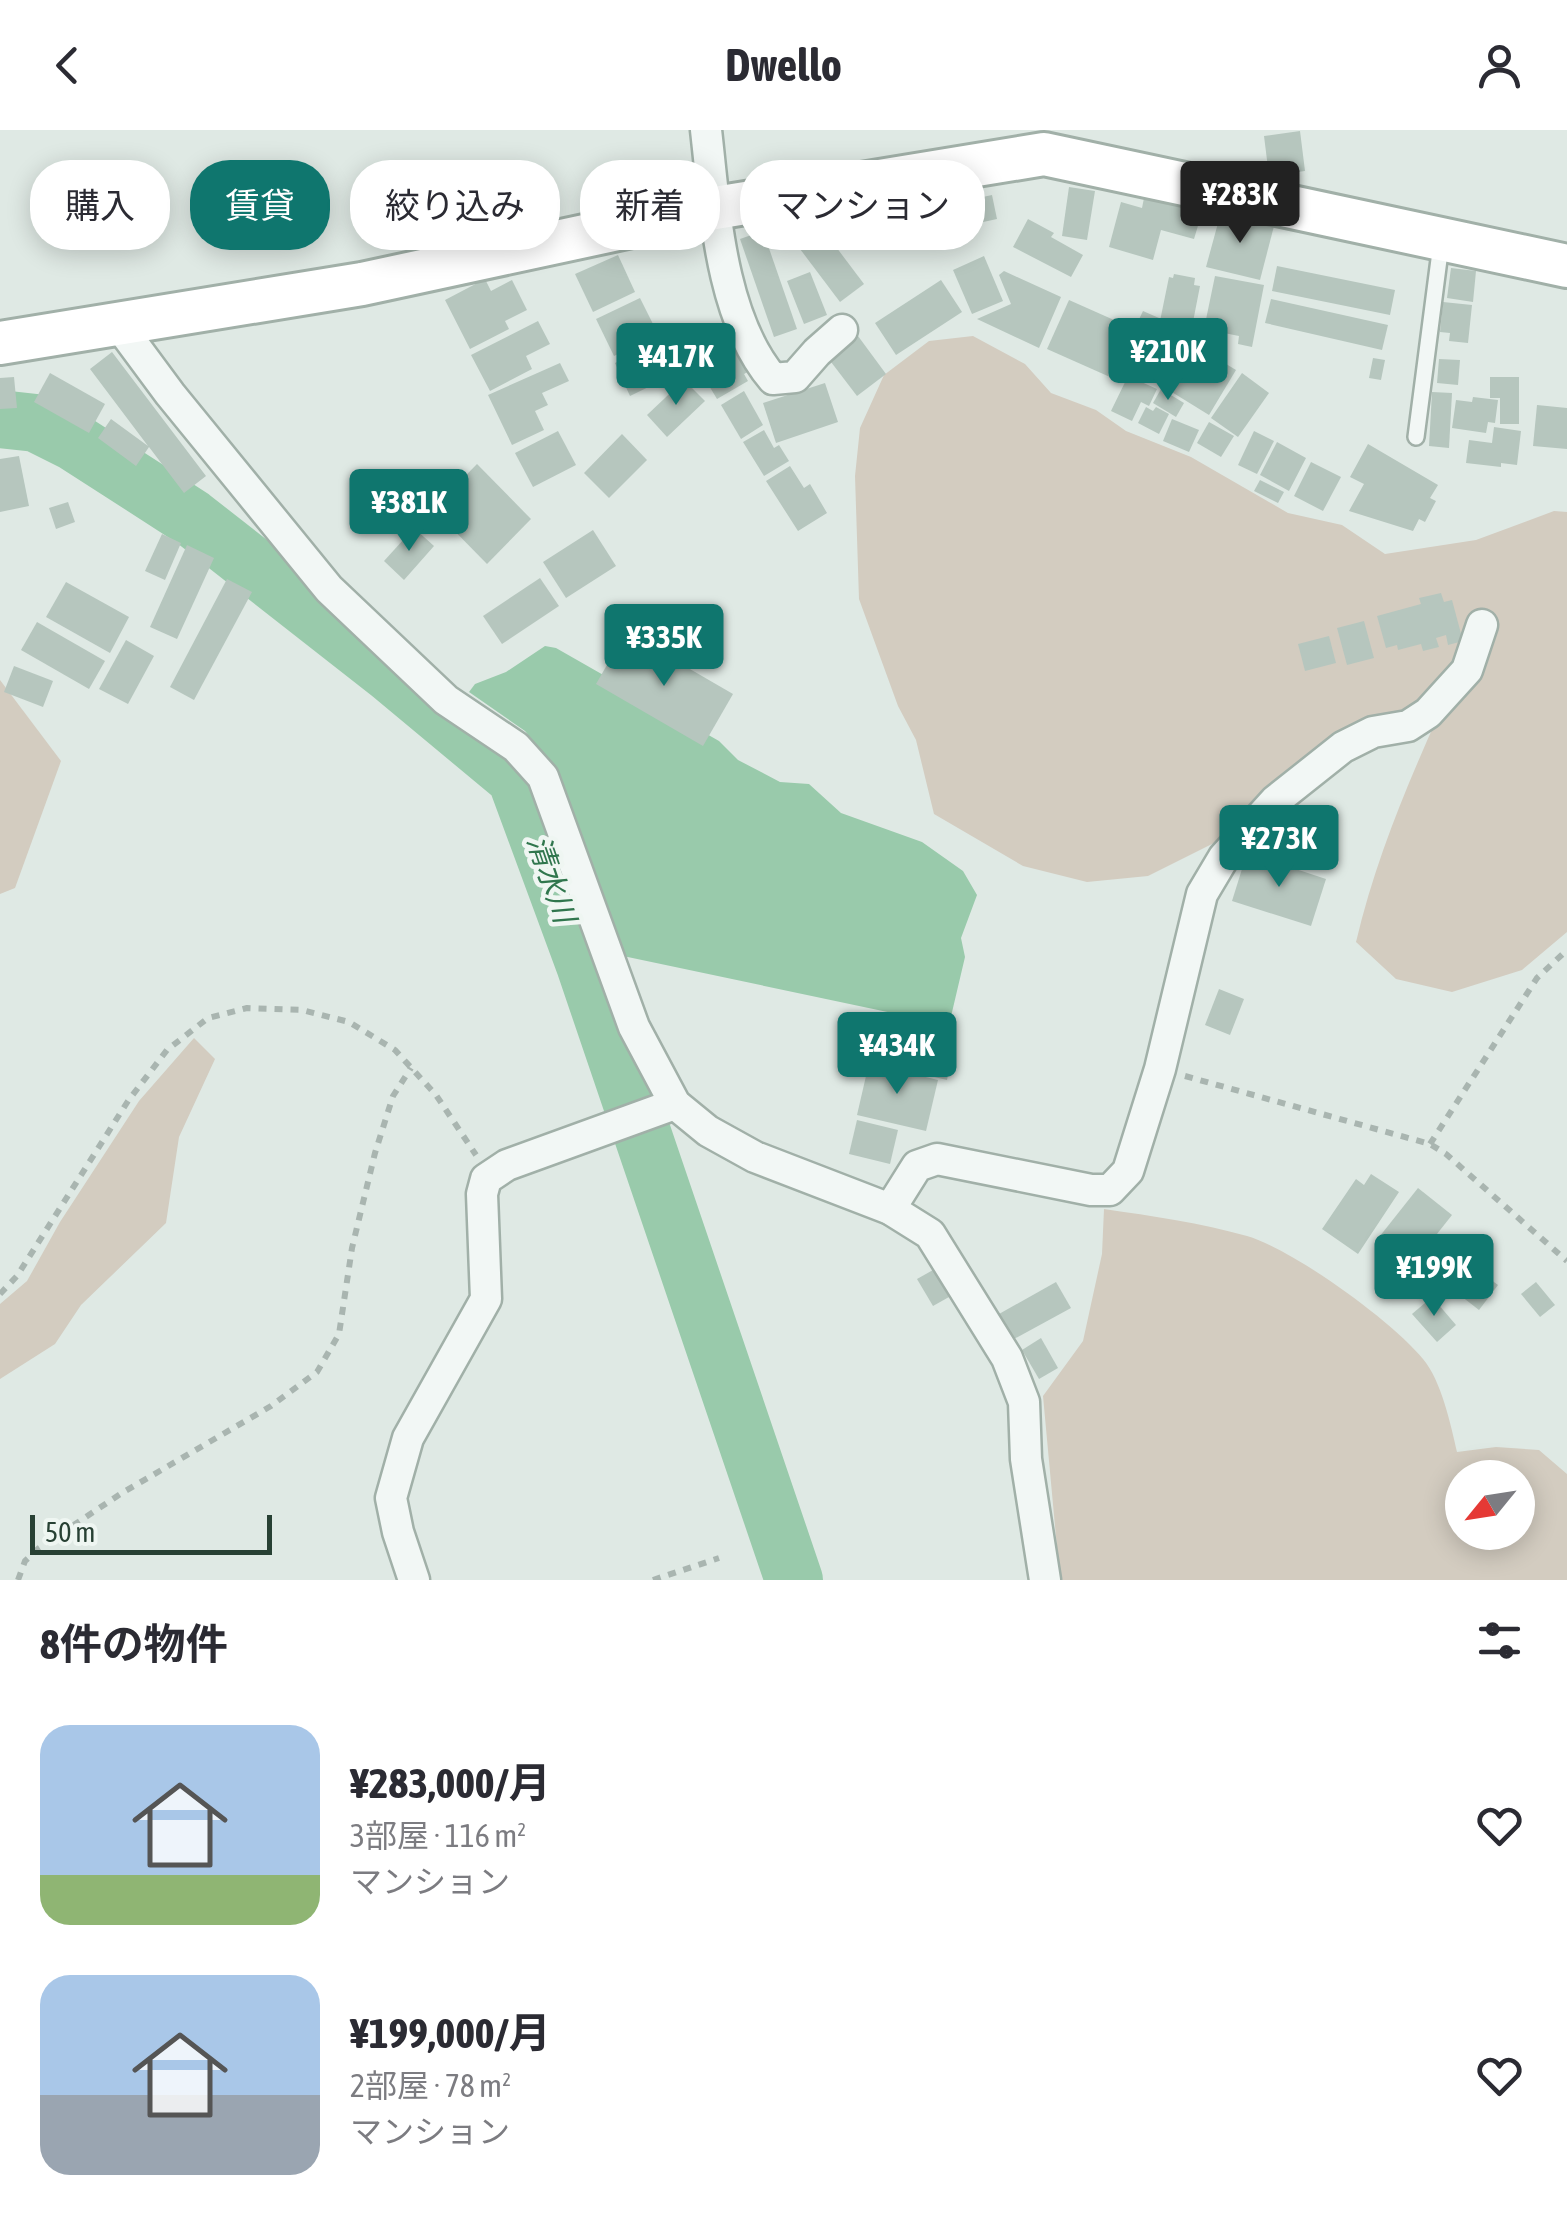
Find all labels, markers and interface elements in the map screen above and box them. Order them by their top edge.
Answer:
icon: back [40,38,95,93]
icon: person [1472,38,1527,93]
text: Dwello [725,39,842,91]
chip: 購入 [30,160,170,250]
chip: 賃貸 [190,160,330,250]
chip: 絞り込み [350,160,560,250]
chip: 新着 [580,160,720,250]
chip: マンション [740,160,985,250]
pin: ¥283K [1170,161,1310,246]
text: ¥283K [1202,175,1278,212]
pin: ¥210K [1098,318,1238,403]
pin: ¥417K [606,323,746,408]
text: ¥210K [1130,332,1206,369]
text: ¥417K [638,337,714,374]
pin: ¥381K [339,469,479,554]
text: ¥381K [371,483,447,520]
pin: ¥335K [594,604,734,689]
text: ¥335K [626,618,702,655]
pin: ¥273K [1209,805,1349,890]
text: ¥273K [1241,819,1317,856]
water label: 清水川 [521,831,584,930]
pin: ¥434K [827,1012,967,1097]
text: ¥434K [859,1026,935,1063]
pin: ¥199K [1364,1234,1504,1319]
text: ¥199K [1396,1248,1472,1285]
north arrow [1445,1460,1535,1550]
map controls [1445,1460,1535,1550]
scale bar [30,1510,272,1554]
text: 50 m [45,1516,95,1548]
icon: filters [1472,1613,1527,1668]
text: 8件の物件 [40,1620,228,1668]
text: ¥283,000/月 [350,1759,551,1807]
icon: home [120,1765,240,1885]
icon: heart [1472,1798,1527,1853]
text: 3部屋 · 116 m² [350,1817,526,1854]
text: マンション [350,1863,510,1900]
text: ¥199,000/月 [350,2009,551,2057]
icon: home [120,2015,240,2135]
icon: heart [1472,2048,1527,2103]
text: 2部屋 · 78 m² [350,2067,511,2104]
text: マンション [350,2113,510,2150]

